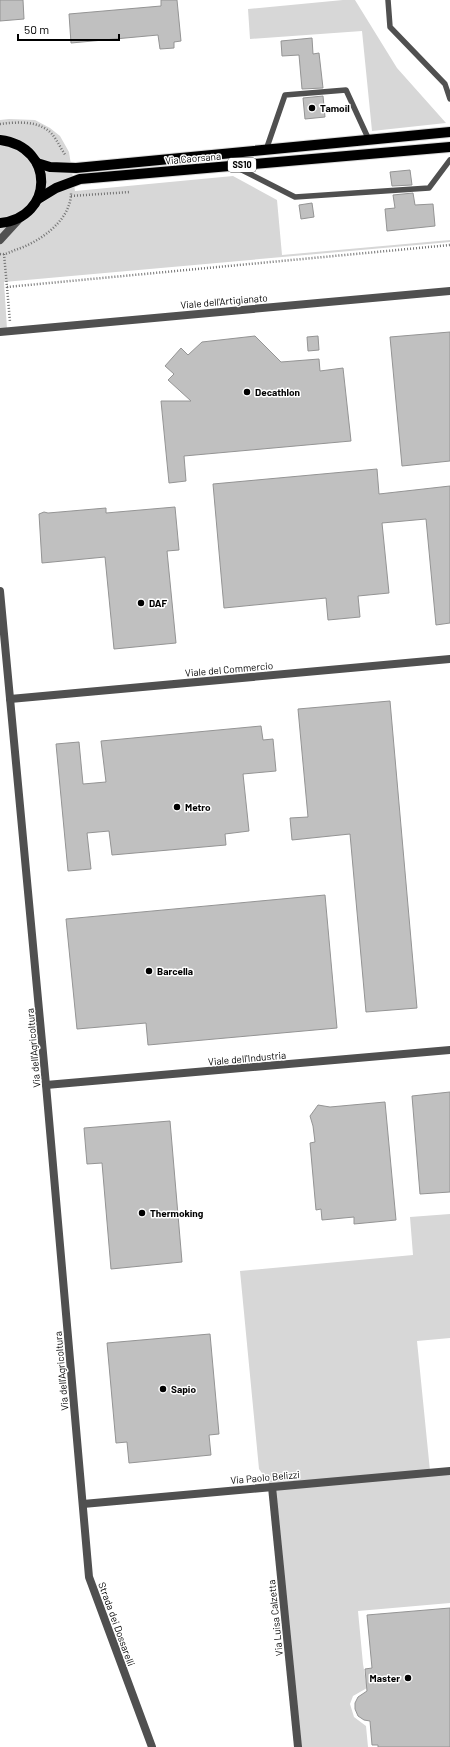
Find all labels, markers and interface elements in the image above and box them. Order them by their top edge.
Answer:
scale bar [18,16,119,42]
text: 50 m [24,22,49,36]
place label: Tamoil [320,102,350,114]
marker: Tamoil [307,103,317,113]
street label: Via Caorsana [165,150,221,166]
road number: SS10 [228,158,256,172]
street label: Viale dell'Artigianato [180,291,268,311]
place label: Decathlon [255,386,300,398]
marker: Decathlon [242,387,252,397]
place label: DAF [149,597,168,609]
marker: DAF [136,598,146,608]
street label: Viale del Commercio [184,659,274,679]
place label: Metro [185,801,211,813]
marker: Metro [172,802,182,812]
place label: Barcella [157,965,193,977]
marker: Barcella [144,966,154,976]
street label: Via dell'Agricoltura [24,1008,42,1088]
street label: Viale dell'Industria [207,1049,287,1067]
place label: Thermoking [150,1207,204,1219]
marker: Thermoking [137,1208,147,1218]
street label: Via dell'Agricoltura [52,1331,70,1411]
place label: Sapio [171,1383,196,1395]
marker: Sapio [158,1384,168,1394]
street label: Via Paolo Belizzi [230,1468,300,1486]
street label: Via Luisa Calzetta [265,1579,285,1657]
street label: Strada dei Dossarelli [96,1580,138,1668]
place label: Master [370,1672,400,1684]
marker: Master [403,1673,413,1683]

